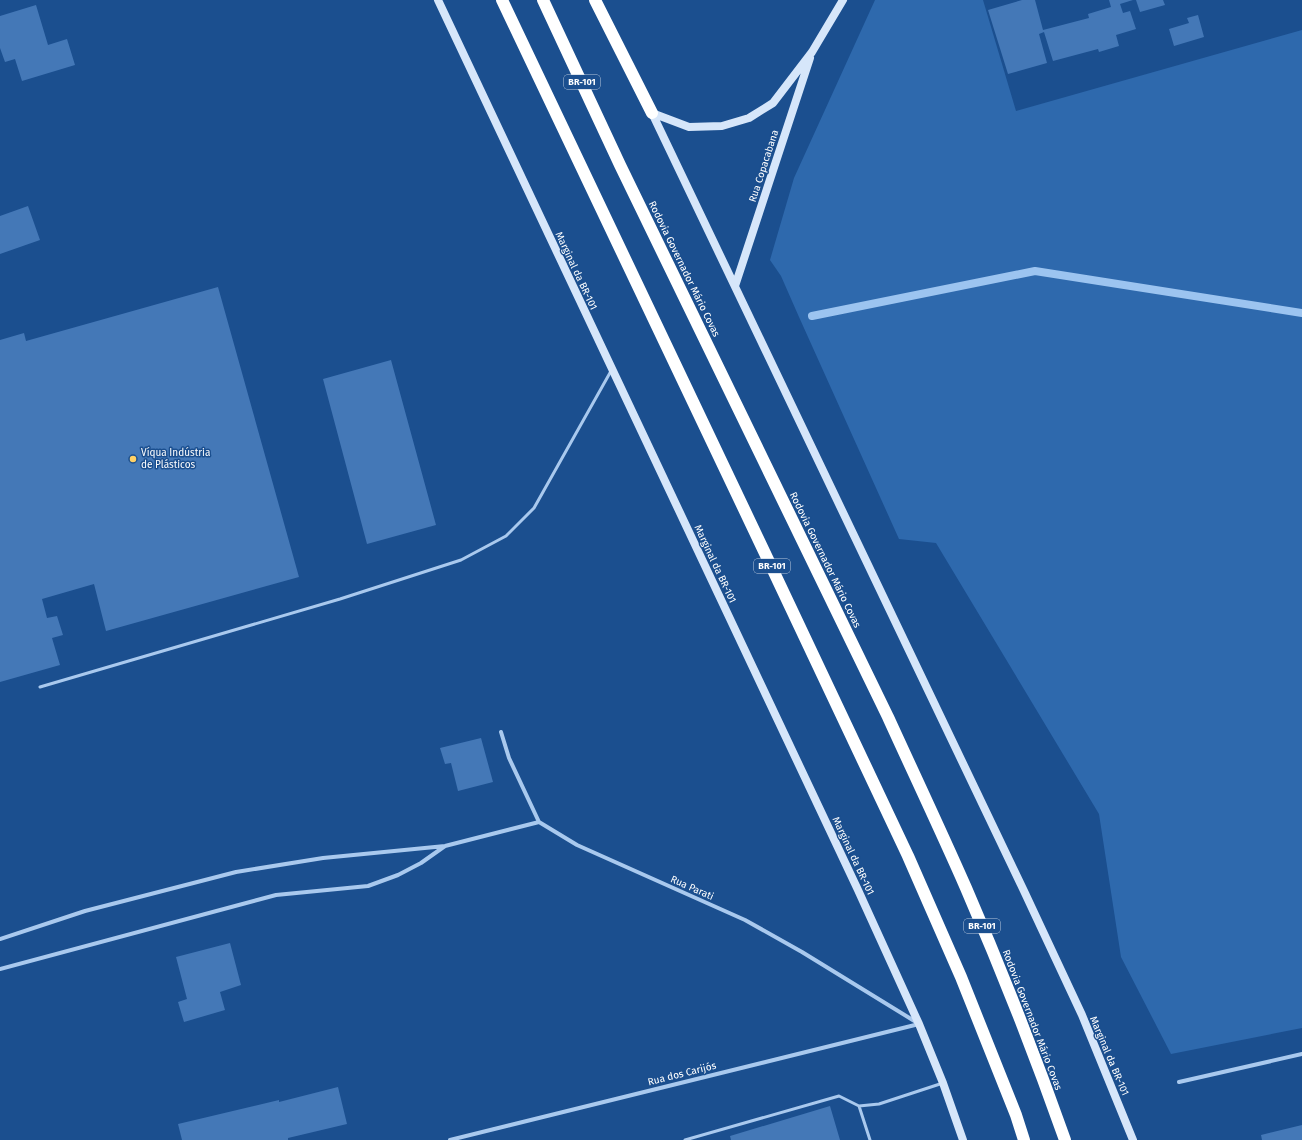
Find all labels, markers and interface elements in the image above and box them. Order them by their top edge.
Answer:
road number: BR-101 [564,75,600,89]
street label: Rua Copacabana [747,128,781,204]
street label: Rodovia Governador Mário Covas [646,199,722,339]
street label: Marginal da BR-101 [553,230,599,312]
place label: Víqua Indústria de Plásticos [141,446,210,471]
marker: Víqua Indústria de Plásticos [128,454,138,464]
street label: Rodovia Governador Mário Covas [787,490,863,630]
street label: Marginal da BR-101 [692,523,738,605]
road number: BR-101 [754,559,790,573]
street label: Marginal da BR-101 [830,815,876,897]
street label: Rua Parati [669,873,716,903]
road number: BR-101 [964,919,1000,933]
street label: Rodovia Governador Mário Covas [1000,948,1065,1092]
street label: Marginal da BR-101 [1087,1015,1131,1097]
street label: Rua dos Carijós [647,1060,718,1088]

